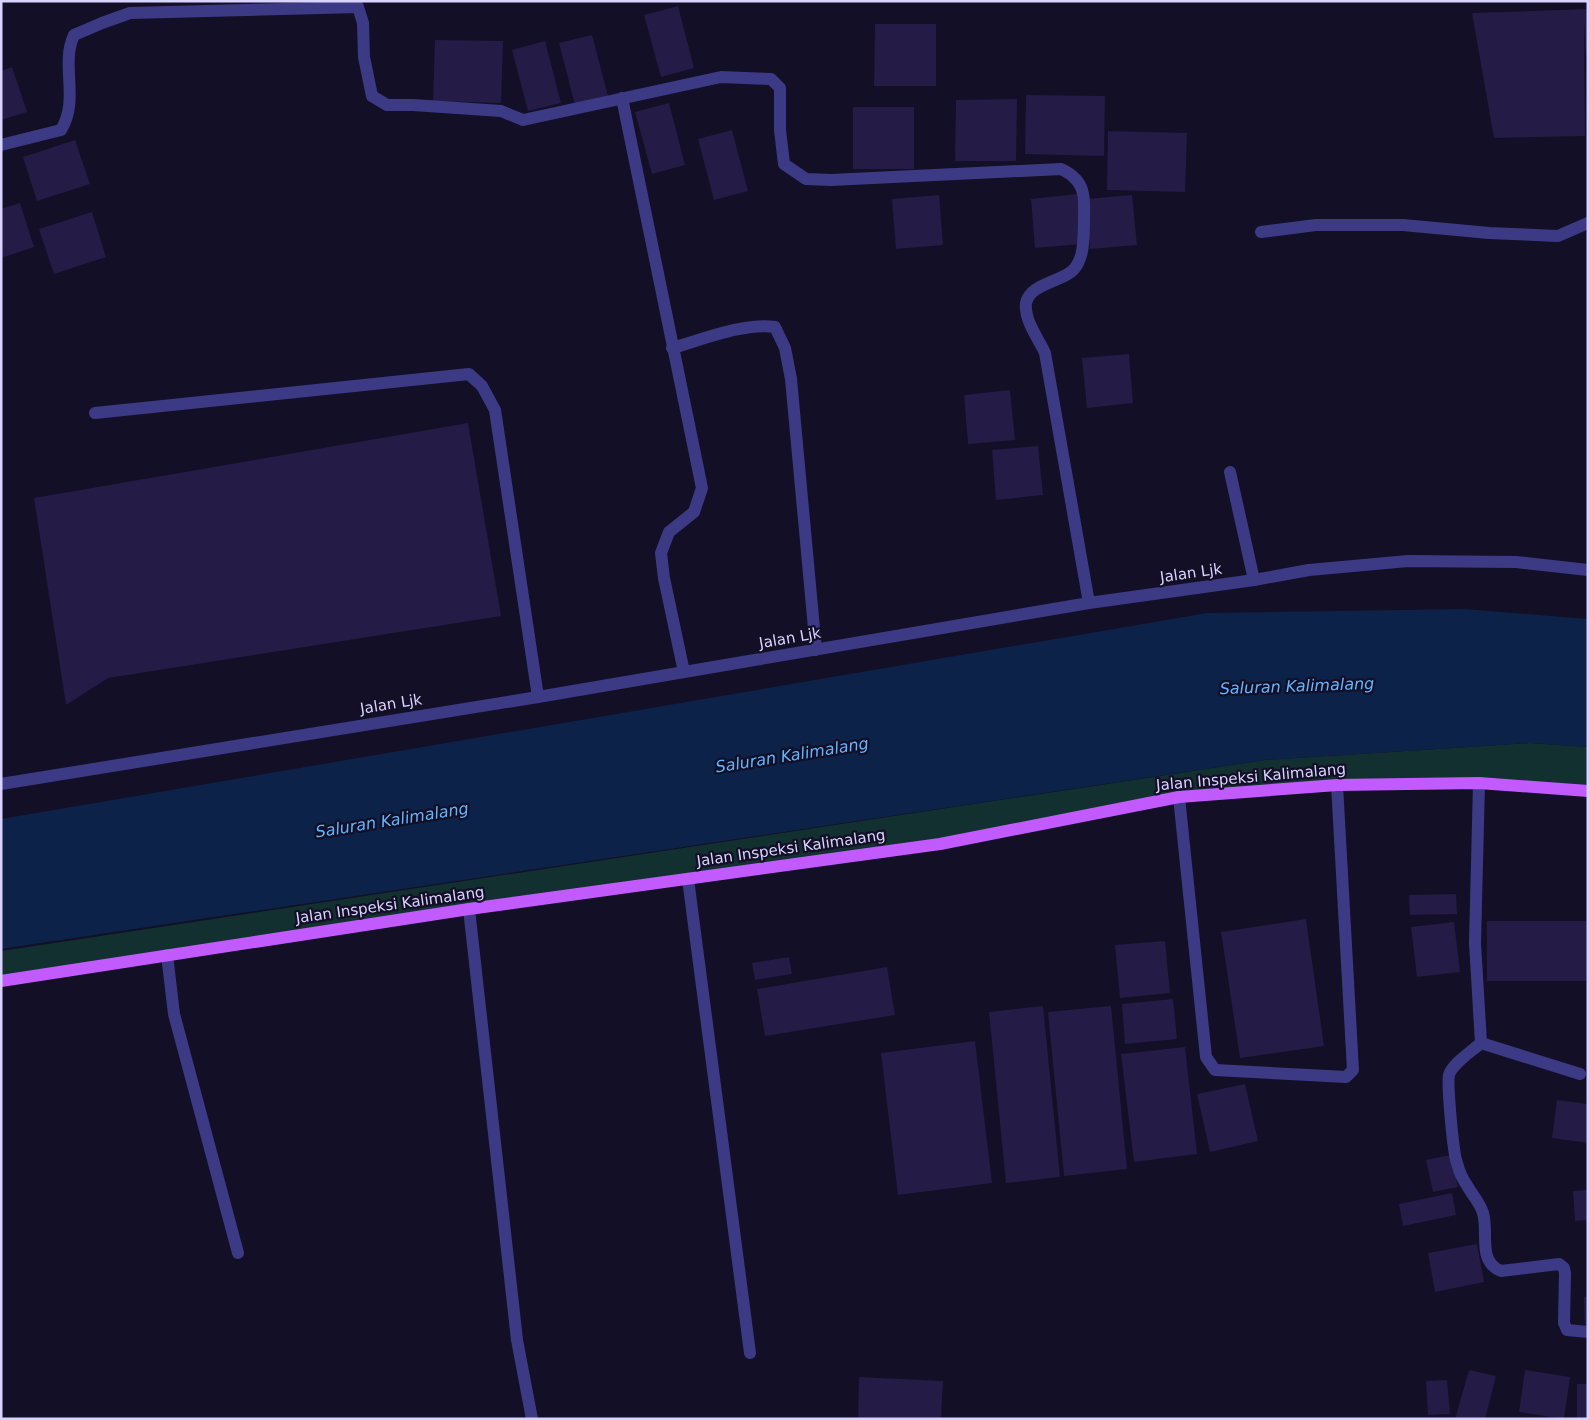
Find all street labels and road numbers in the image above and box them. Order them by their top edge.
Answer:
street label: Jalan Ljk [1158,560,1223,586]
street label: Jalan Ljk [757,624,823,652]
street label: Jalan Ljk [358,690,424,718]
street label: Jalan Inspeksi Kalimalang [1154,760,1347,794]
street label: Jalan Inspeksi Kalimalang [694,826,887,870]
street label: Jalan Inspeksi Kalimalang [293,883,486,927]

